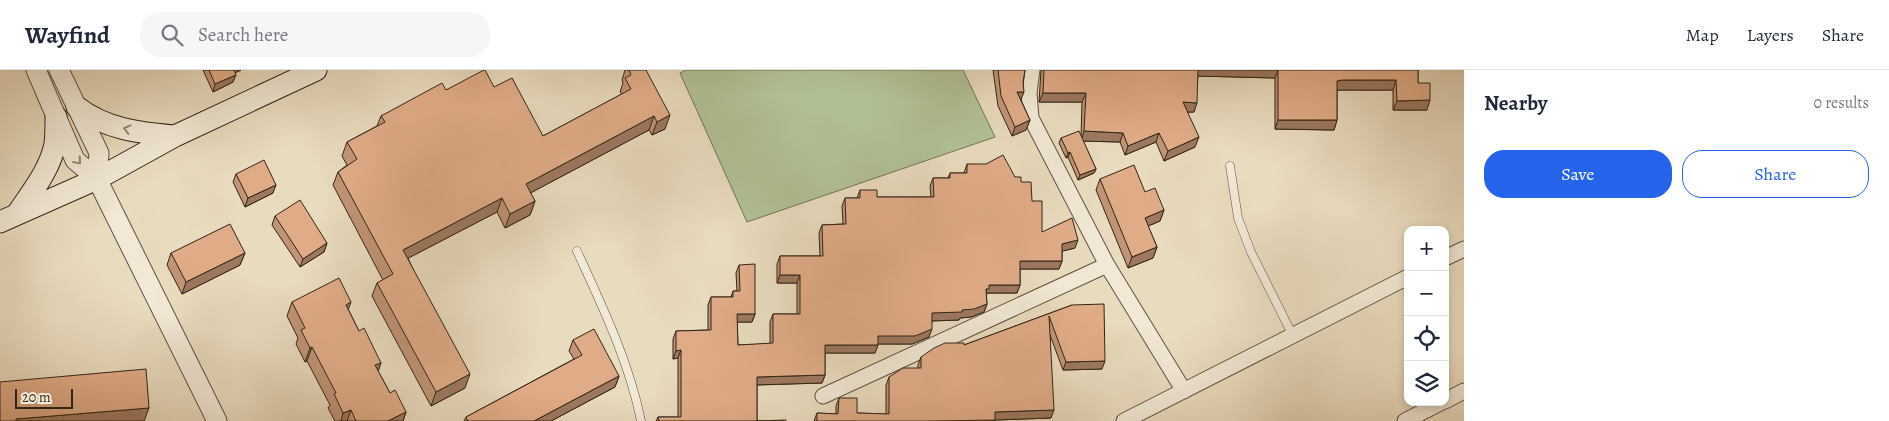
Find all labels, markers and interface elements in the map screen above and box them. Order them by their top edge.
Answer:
search box [140,12,490,57]
text: Wayfind [25,19,110,51]
icon: search [158,21,186,49]
text: Search here [198,22,288,48]
text: Map [1686,23,1719,47]
text: Layers [1747,23,1794,47]
text: Share [1822,23,1864,47]
text: Nearby [1484,89,1547,117]
text: 0 results [1813,92,1869,114]
one-way arrow [123,125,131,135]
button: Save [1484,150,1672,198]
button: Share [1682,150,1869,198]
one-way arrow [73,156,82,165]
map controls [1404,226,1449,406]
button: + [1404,226,1449,271]
button: − [1404,271,1449,316]
button: locate [1404,316,1449,361]
button: layers [1404,361,1449,406]
scale bar [15,386,72,409]
text: 20 m [22,388,51,407]

